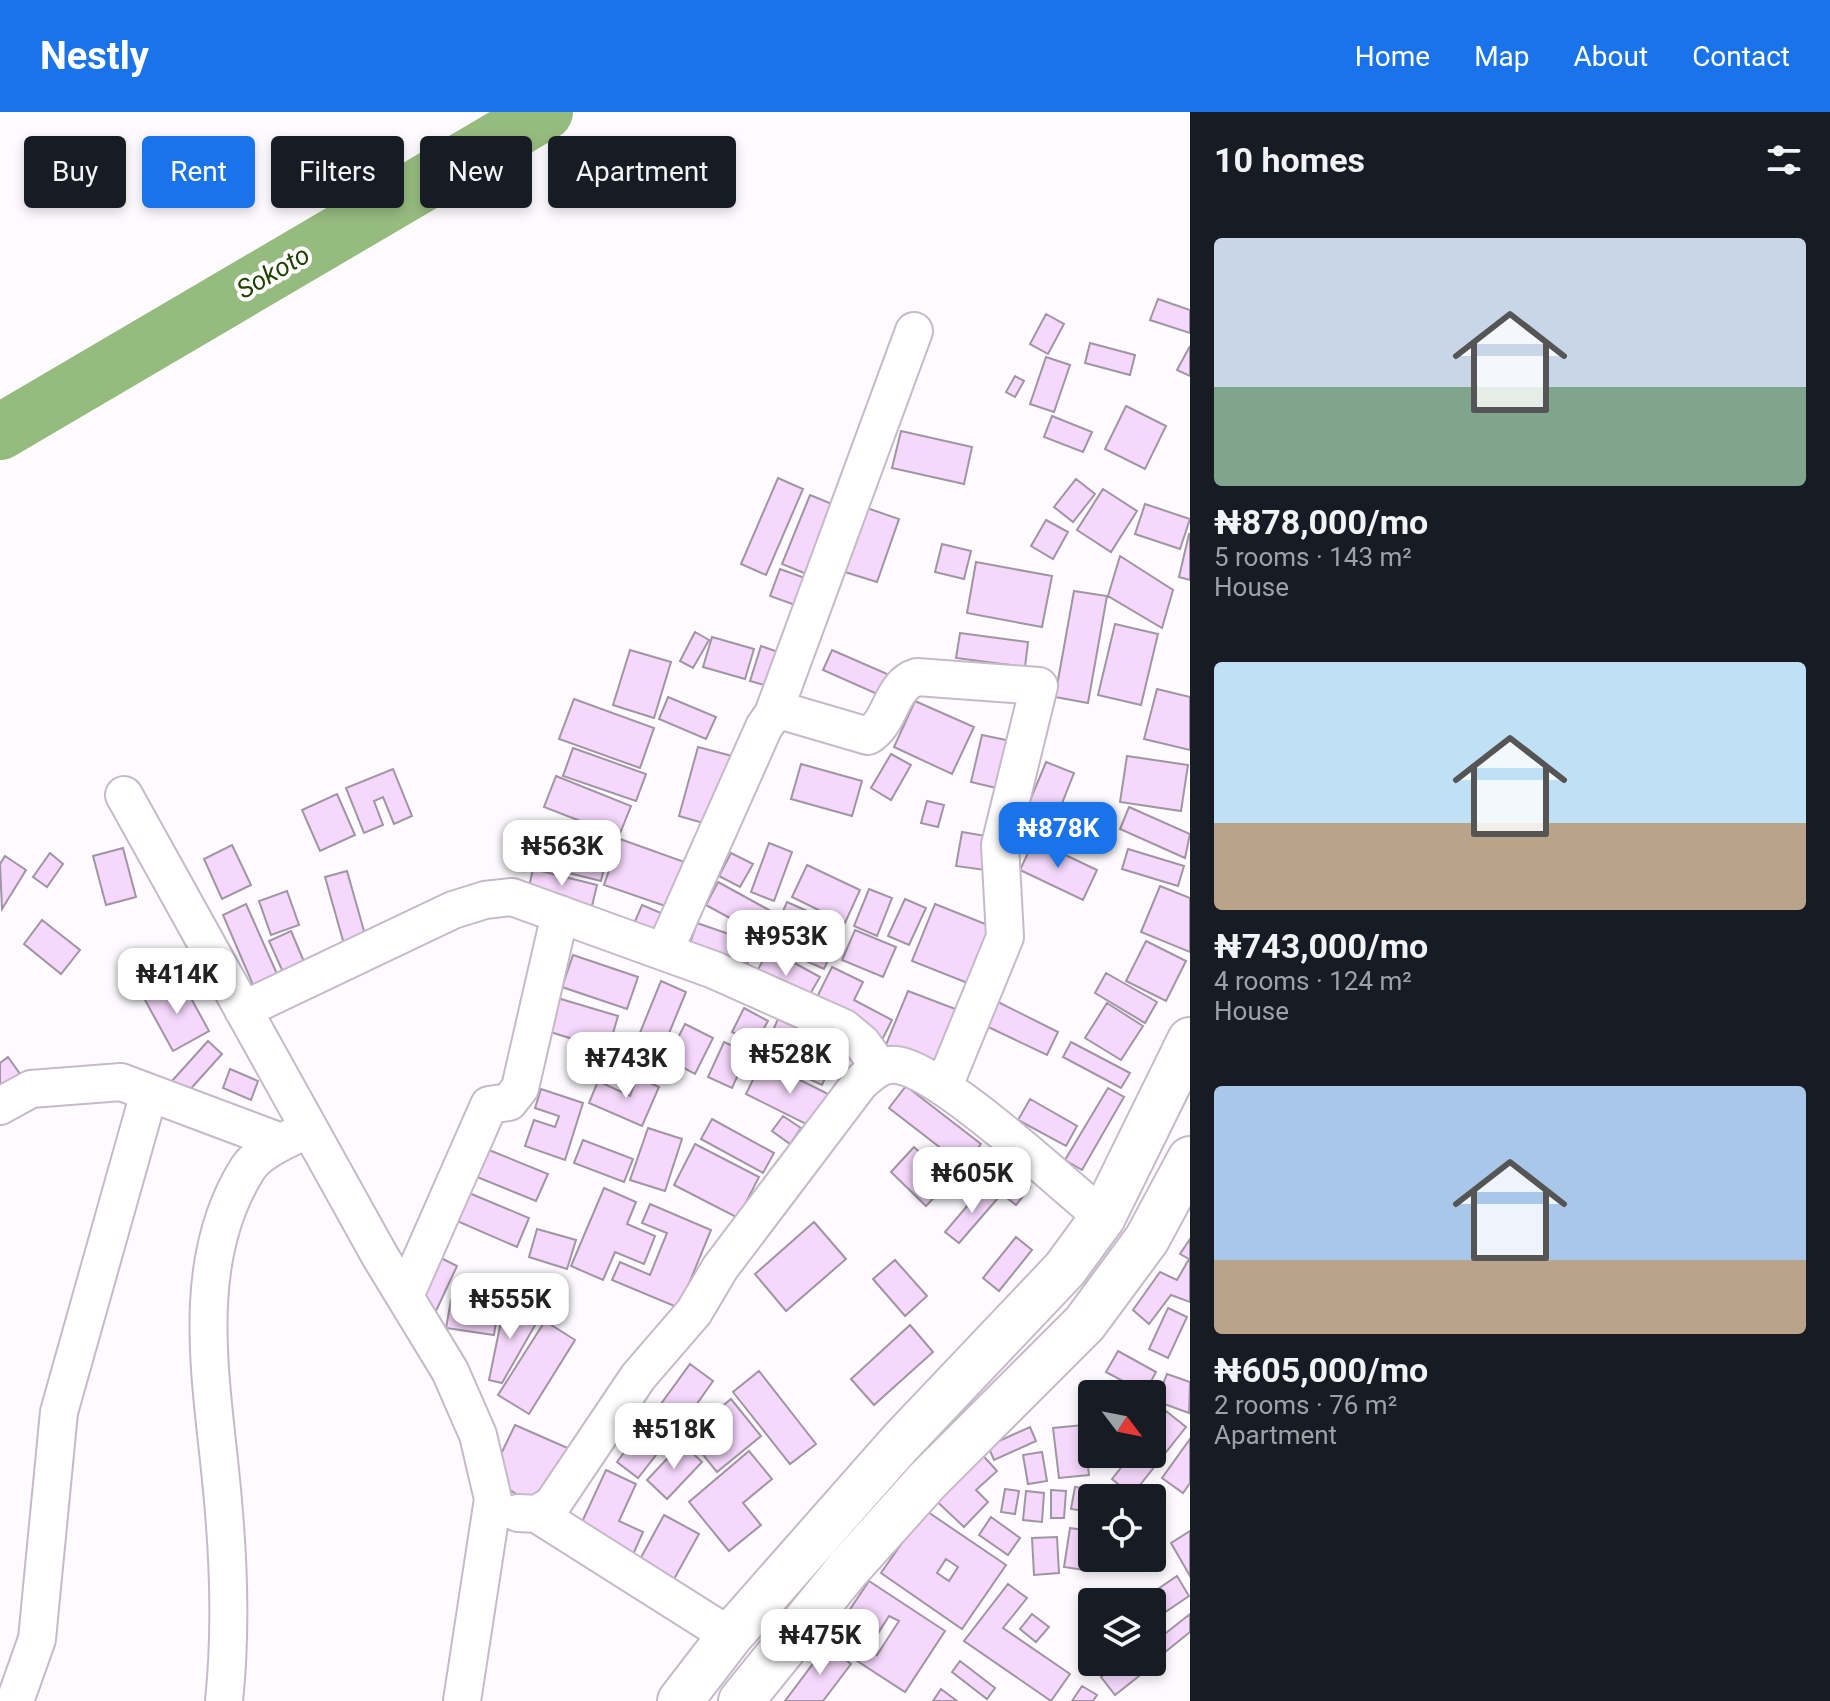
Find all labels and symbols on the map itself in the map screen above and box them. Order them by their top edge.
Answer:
water label: Sokoto [231,239,315,305]
pin: ₦878K [1002,802,1114,870]
pin: ₦563K [506,820,618,888]
pin: ₦953K [730,910,842,978]
pin: ₦414K [121,948,233,1016]
pin: ₦528K [734,1028,846,1096]
pin: ₦743K [570,1032,682,1100]
pin: ₦605K [916,1147,1028,1215]
pin: ₦555K [454,1273,566,1341]
north arrow [1078,1380,1166,1468]
pin: ₦518K [618,1403,730,1471]
pin: ₦475K [764,1609,876,1677]

